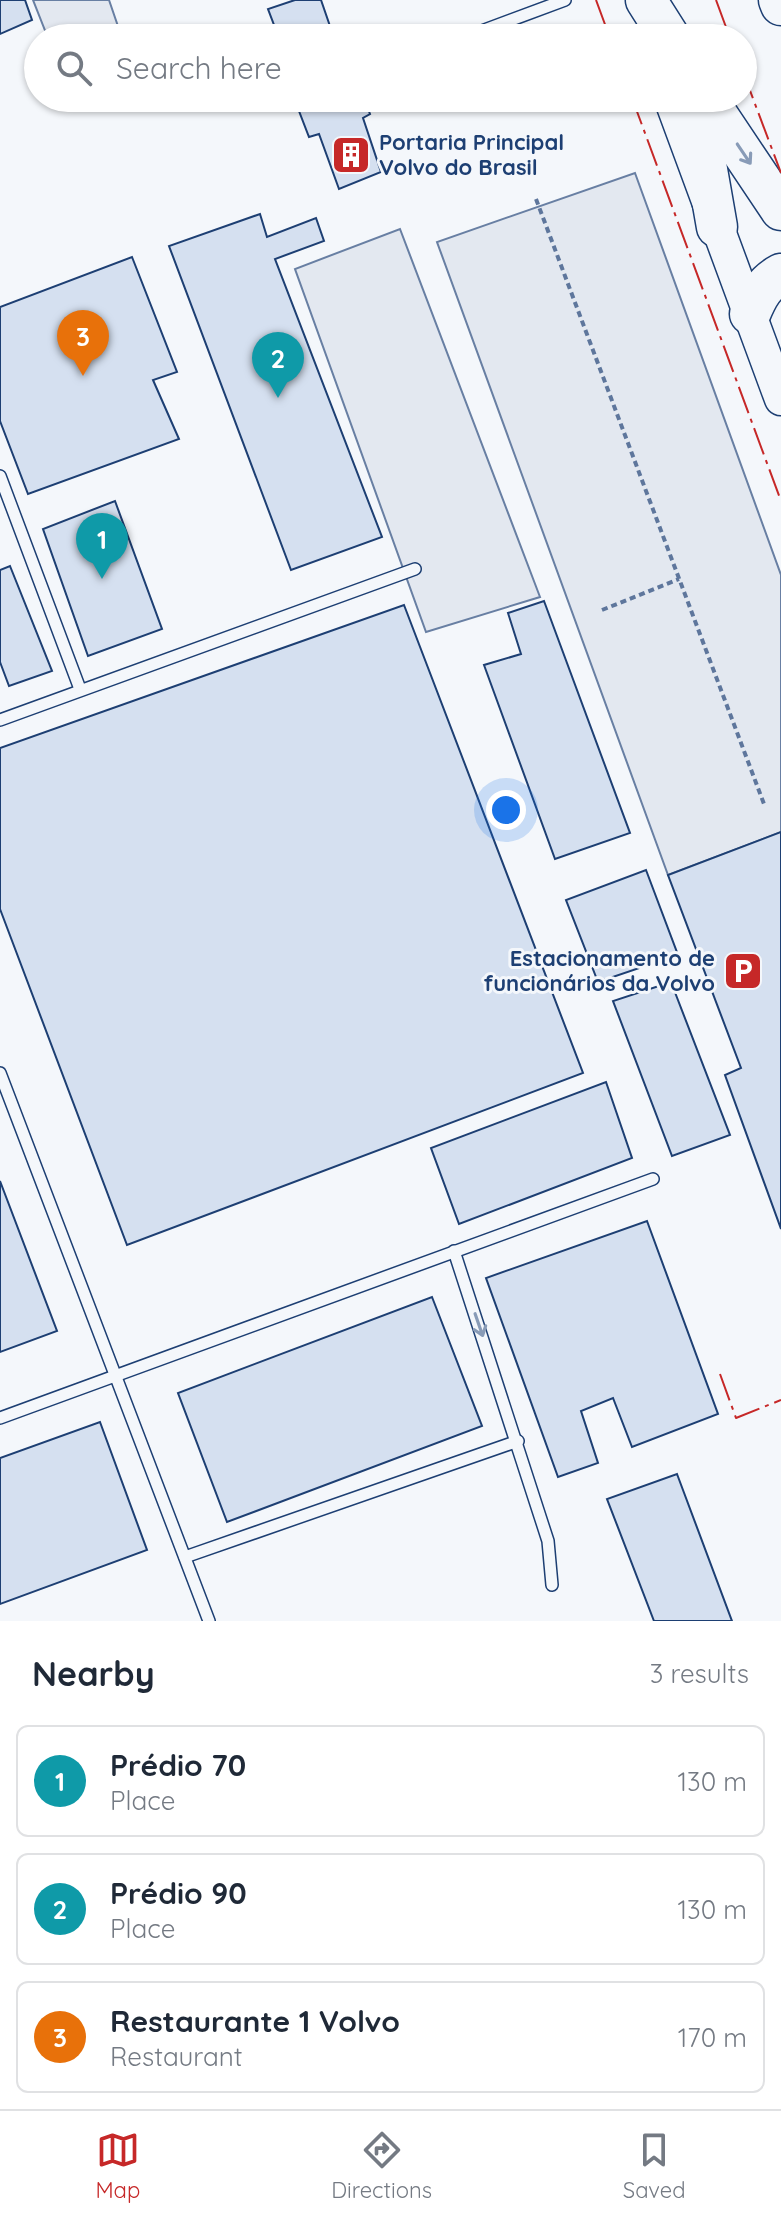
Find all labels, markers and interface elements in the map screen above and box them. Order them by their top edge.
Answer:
search box [24,24,757,112]
icon: search [52,46,96,90]
text: Search here [116,49,282,87]
place label: Portaria Principal Volvo do Brasil [379,128,564,181]
building icon: Portaria Principal Volvo do Brasil [330,134,372,176]
one-way arrow [736,142,752,165]
pin: 3 [57,310,109,376]
pin: 2 [252,332,304,398]
pin: 1 [76,513,128,579]
your location [486,790,526,830]
place label: Estacionamento de funcionários da Volvo [484,944,715,997]
parking icon: Estacionamento de funcionários da Volvo [722,950,764,992]
one-way arrow [473,1312,488,1337]
text: Nearby [32,1652,155,1695]
text: 3 results [650,1657,749,1690]
text: Prédio 70 [110,1746,246,1784]
text: 1 [55,1765,65,1798]
text: 130 m [677,1765,747,1798]
text: Place [110,1784,175,1817]
text: Prédio 90 [110,1874,247,1912]
text: 2 [53,1893,67,1926]
text: 130 m [677,1893,747,1926]
text: Place [110,1912,175,1945]
text: Restaurante 1 Volvo [110,2002,400,2040]
text: 3 [53,2021,67,2054]
text: 170 m [678,2021,747,2054]
text: Restaurant [110,2040,243,2073]
tab: Map [95,2128,140,2204]
tab: Directions [331,2128,432,2204]
tab: Saved [623,2128,686,2204]

